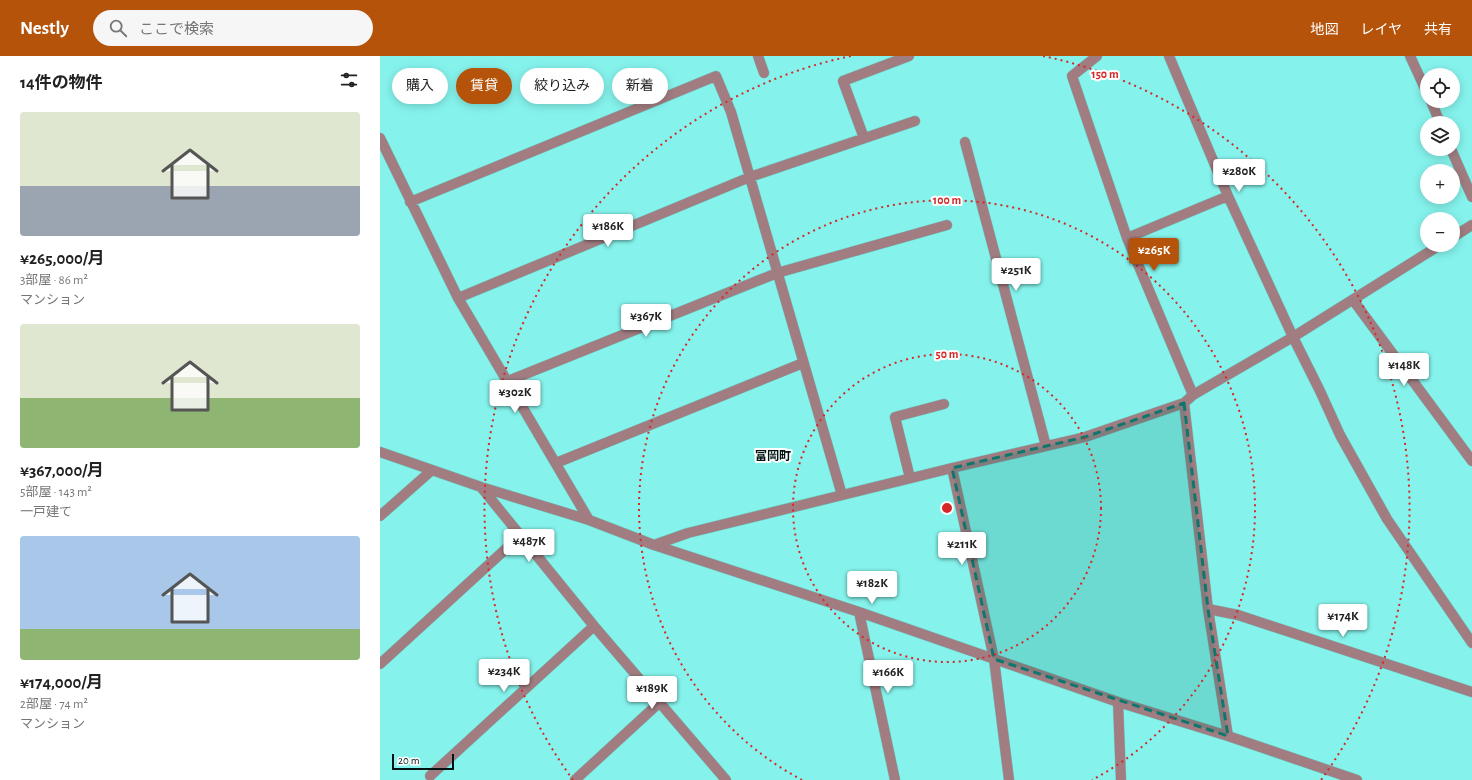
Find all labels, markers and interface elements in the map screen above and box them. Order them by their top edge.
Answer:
search box [93,10,373,46]
icon: search [107,17,129,39]
text: Nestly [20,19,69,38]
text: ここで検索 [139,22,214,37]
text: 地図 [1310,23,1338,37]
text: レイヤ [1360,23,1402,37]
text: 共有 [1424,23,1452,37]
chip: 購入 [392,68,448,104]
chip: 賃貸 [456,68,512,104]
chip: 絞り込み [520,68,604,104]
chip: 新着 [612,68,668,104]
text: 150 m [1091,68,1119,80]
map controls [1420,68,1460,252]
button: locate [1420,68,1460,108]
icon: filters [338,69,360,91]
text: 14件の物件 [20,74,103,91]
button: layers [1420,116,1460,156]
icon: home [154,138,226,210]
pin: ¥280K [1211,159,1267,193]
button: + [1420,164,1460,204]
text: ¥280K [1222,165,1256,178]
text: 100 m [933,194,961,206]
button: − [1420,212,1460,252]
pin: ¥186K [580,214,636,248]
text: ¥186K [592,220,624,233]
pin: ¥265K [1126,238,1182,272]
text: ¥265K [1138,244,1170,257]
text: ¥265,000/月 [20,250,105,267]
pin: ¥251K [988,258,1044,292]
text: ¥251K [1001,264,1031,277]
text: 3部屋 · 86 m² [20,274,88,287]
text: マンション [20,294,85,307]
pin: ¥367K [618,304,674,338]
text: ¥367K [630,310,662,323]
text: 50 m [936,348,959,360]
icon: home [154,350,226,422]
pin: ¥148K [1376,353,1432,387]
text: ¥148K [1388,359,1420,372]
pin: ¥302K [487,380,543,414]
text: ¥302K [499,386,531,399]
district label: 富岡町 [755,450,791,462]
text: ¥367,000/月 [20,462,104,479]
text: 5部屋 · 143 m² [20,486,92,499]
centre of rings [940,501,954,515]
text: 一戸建て [20,506,72,519]
pin: ¥487K [501,529,557,563]
pin: ¥211K [934,532,990,566]
text: ¥487K [513,535,546,548]
text: ¥211K [947,538,977,551]
icon: home [154,562,226,634]
pin: ¥182K [844,571,900,605]
text: ¥182K [856,577,888,590]
pin: ¥174K [1315,604,1371,638]
text: ¥174K [1327,610,1359,623]
pin: ¥234K [476,659,532,693]
pin: ¥166K [860,660,916,694]
text: ¥234K [488,665,520,678]
text: ¥166K [872,666,904,679]
text: ¥174,000/月 [20,674,103,691]
pin: ¥189K [624,676,680,710]
text: ¥189K [636,682,668,695]
text: 2部屋 · 74 m² [20,698,88,711]
text: マンション [20,718,85,731]
scale bar [392,752,454,771]
text: 20 m [398,755,419,766]

